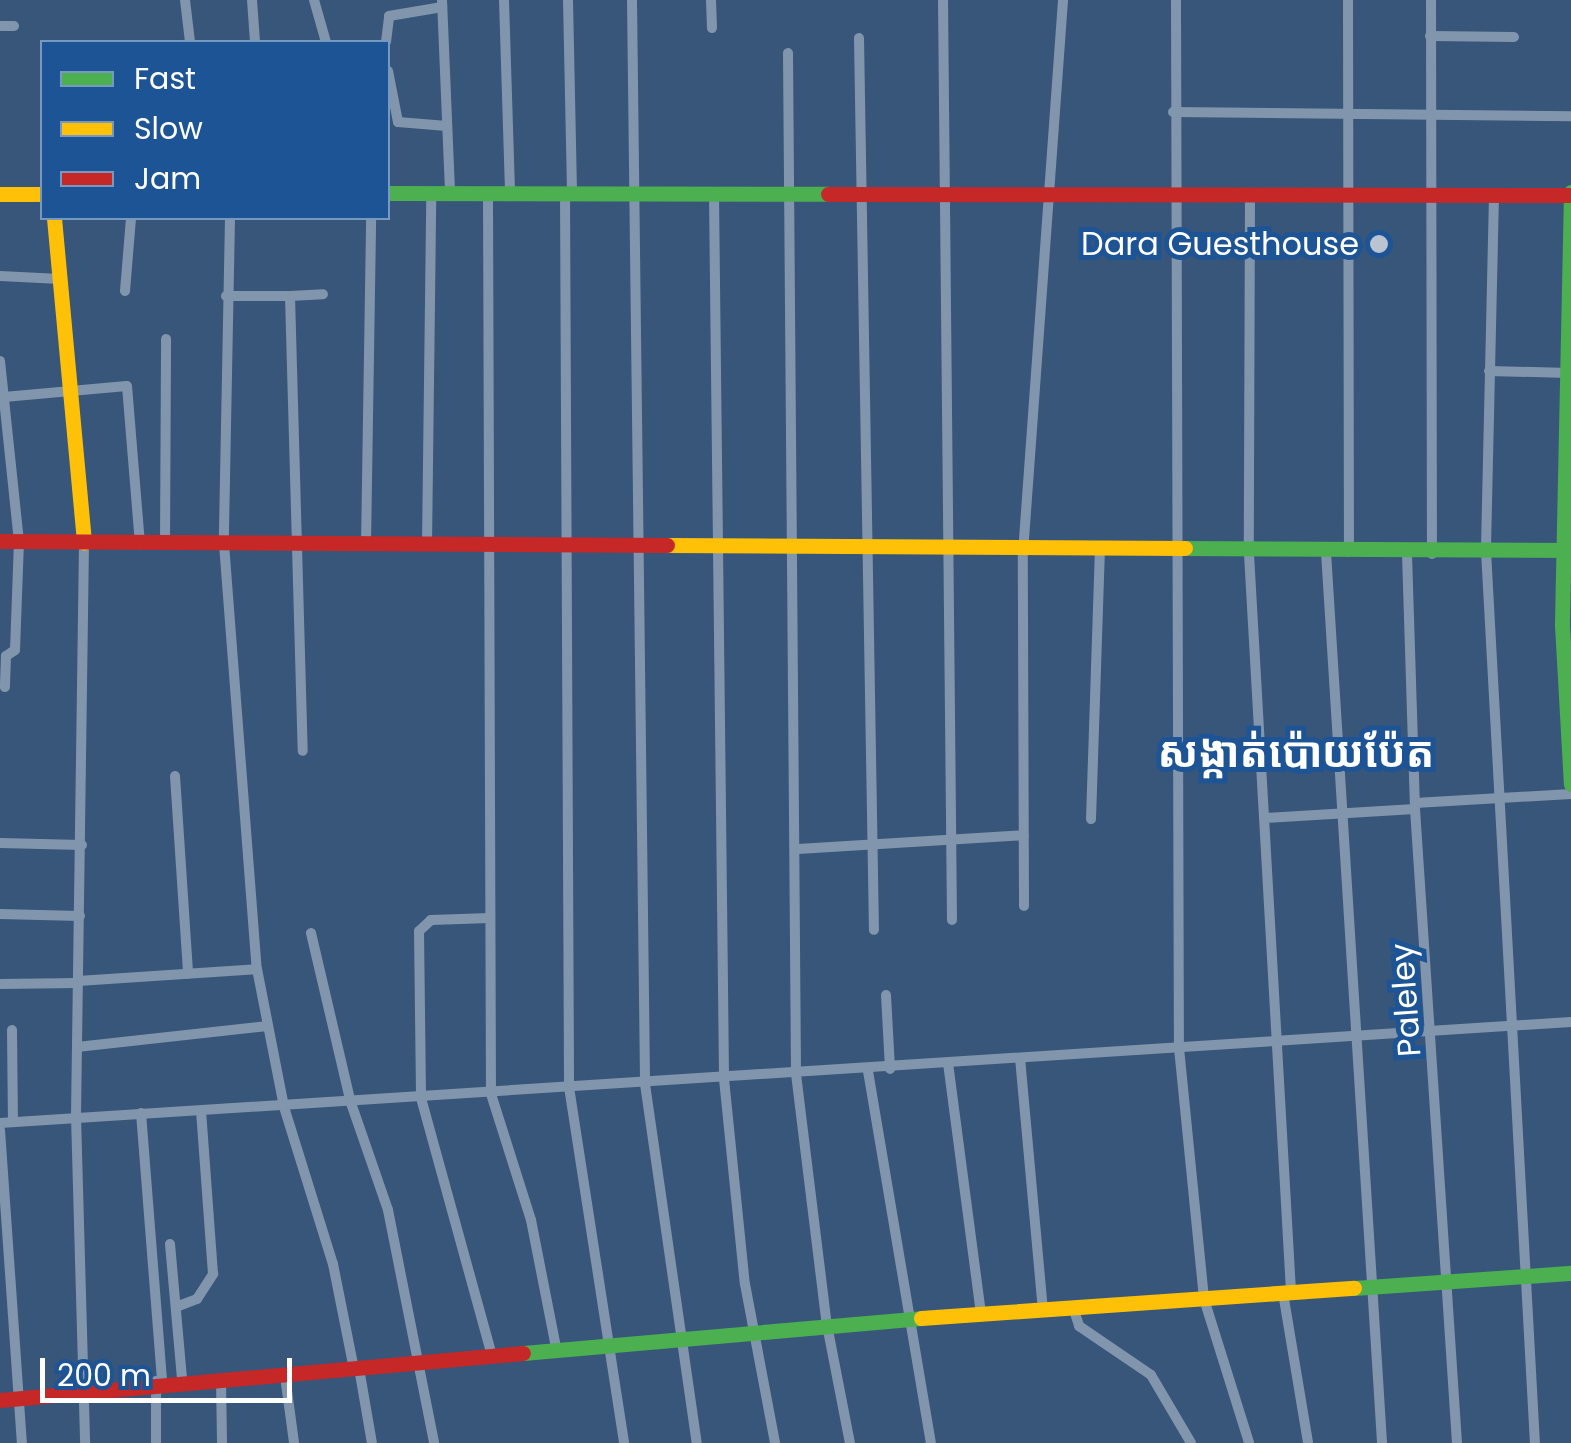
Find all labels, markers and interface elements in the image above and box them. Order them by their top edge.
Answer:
legend [40,40,390,220]
text: Fast [134,57,196,100]
text: Slow [134,107,203,150]
text: Jam [134,157,201,200]
place label: Dara Guesthouse [1081,225,1359,263]
marker: Dara Guesthouse [1368,233,1390,255]
district label: សង្កាត់ប៉ោយប៉ែត [1158,728,1434,778]
street label: Paleley [1383,942,1429,1058]
scale bar [45,1338,298,1400]
text: 200 m [57,1354,151,1397]

